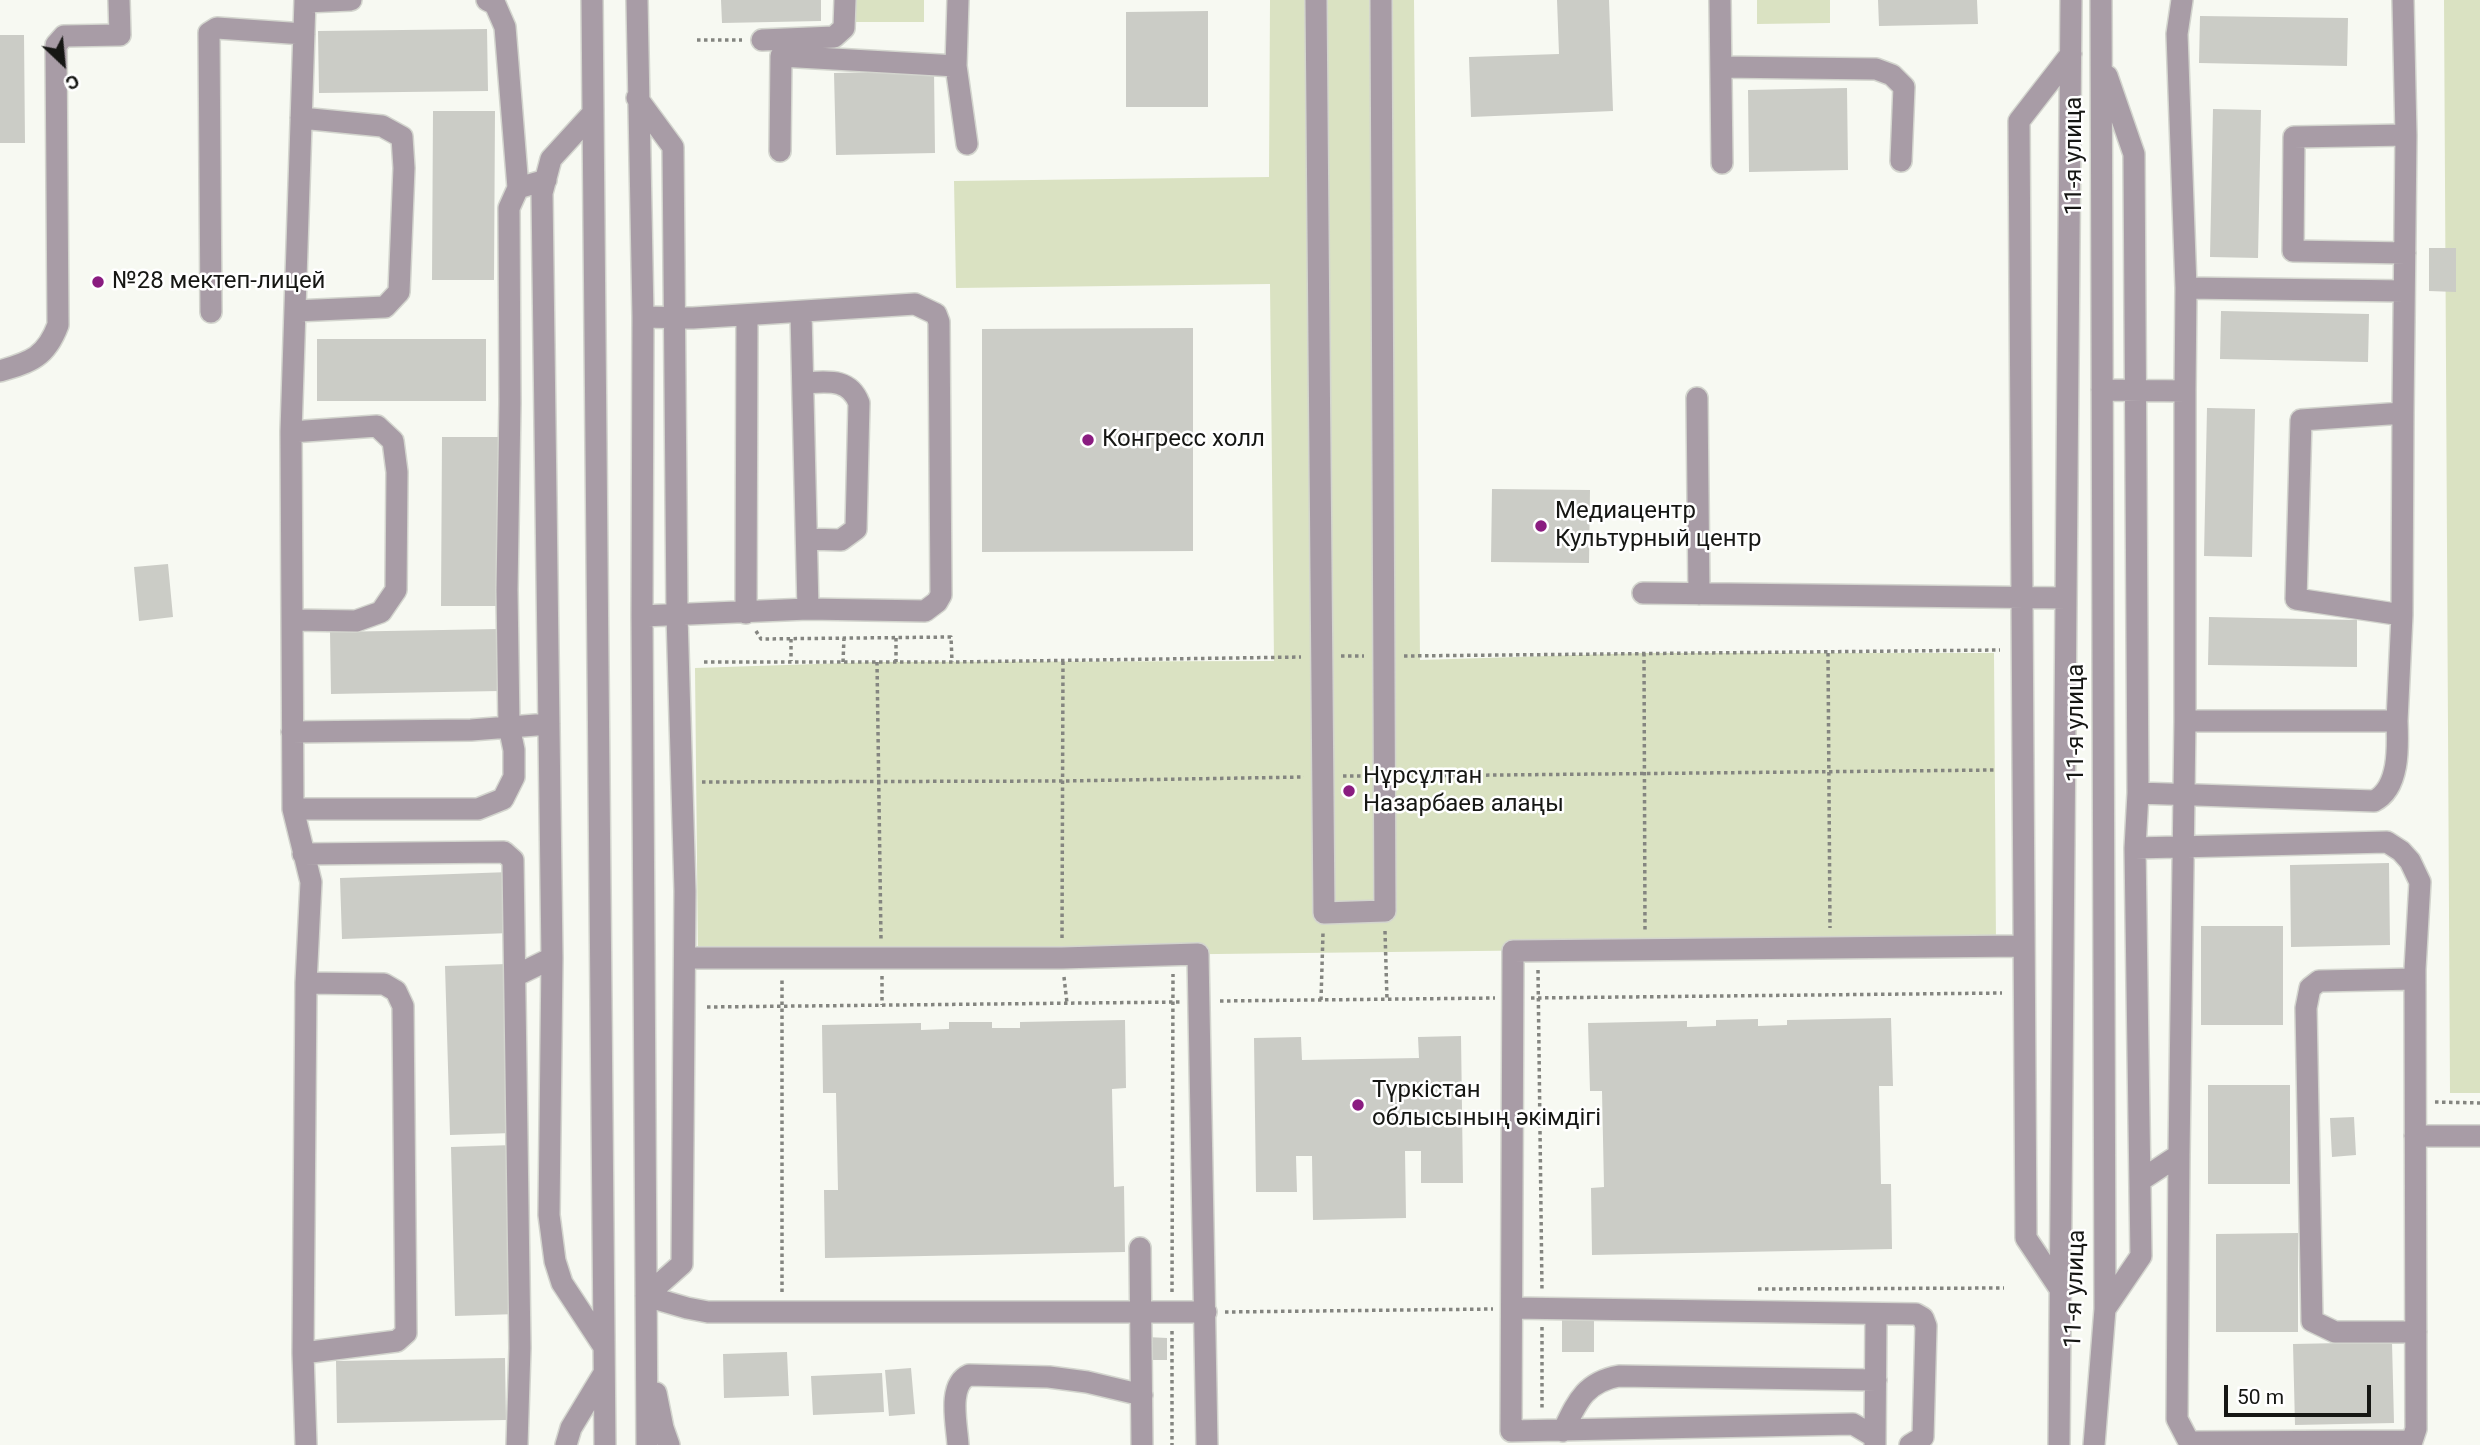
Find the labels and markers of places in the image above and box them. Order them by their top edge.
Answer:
place label: №28 мектеп-лицей [112,268,325,296]
marker: №28 мектеп-лицей [90,274,106,290]
place label: Конгресс холл [1102,426,1265,454]
marker: Конгресс холл [1080,432,1096,448]
place label: Медиацентр Культурный центр [1555,498,1762,554]
marker: Медиацентр Культурный центр [1533,518,1549,534]
place label: Нұрсұлтан Назарбаев алаңы [1363,763,1564,819]
marker: Нұрсұлтан Назарбаев алаңы [1341,783,1357,799]
place label: Түркістан облысының әкімдігі [1372,1077,1601,1133]
marker: Түркістан облысының әкімдігі [1350,1097,1366,1113]

